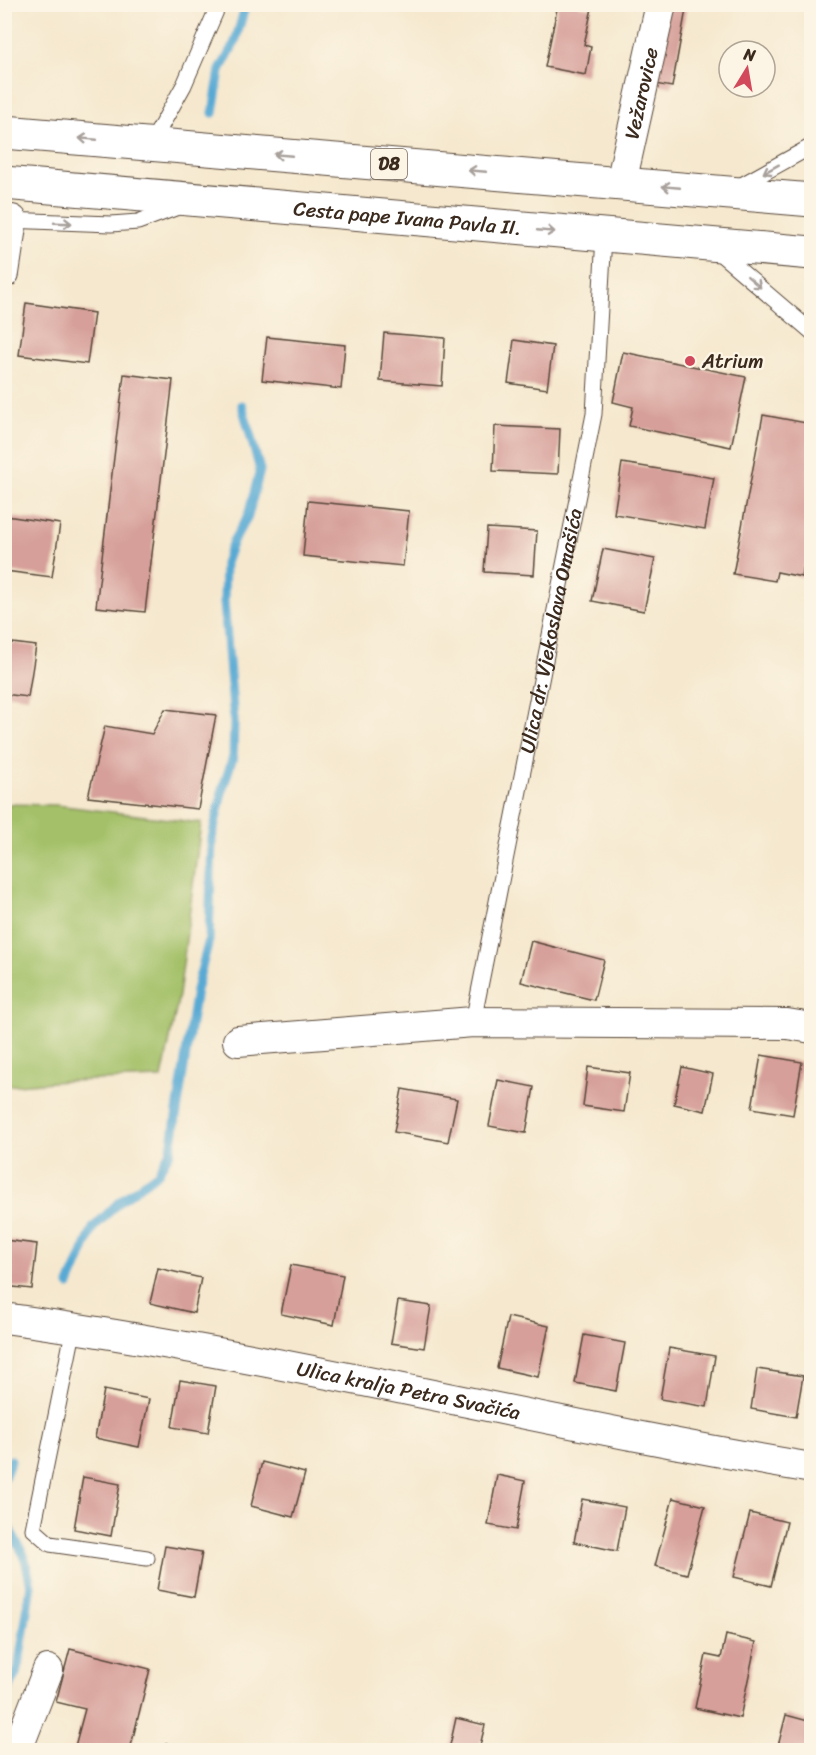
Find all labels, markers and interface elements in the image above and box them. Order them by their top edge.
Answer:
north arrow [717,39,777,99]
text: N [741,39,759,70]
street label: Vežarovice [614,44,668,143]
one-way arrow [79,134,99,145]
one-way arrow [273,149,293,160]
road number: D8 [371,149,407,179]
one-way arrow [762,164,780,175]
one-way arrow [467,165,487,176]
one-way arrow [662,181,682,192]
street label: Cesta pape Ivana Pavla II. [292,191,523,245]
one-way arrow [52,217,72,228]
one-way arrow [535,225,555,236]
one-way arrow [746,275,761,289]
place label: Atrium [701,344,764,379]
marker: Atrium [683,354,697,368]
street label: Ulica dr. Vjekoslava Omašića [509,505,592,756]
street label: Ulica kralja Petra Svačića [294,1351,524,1430]

